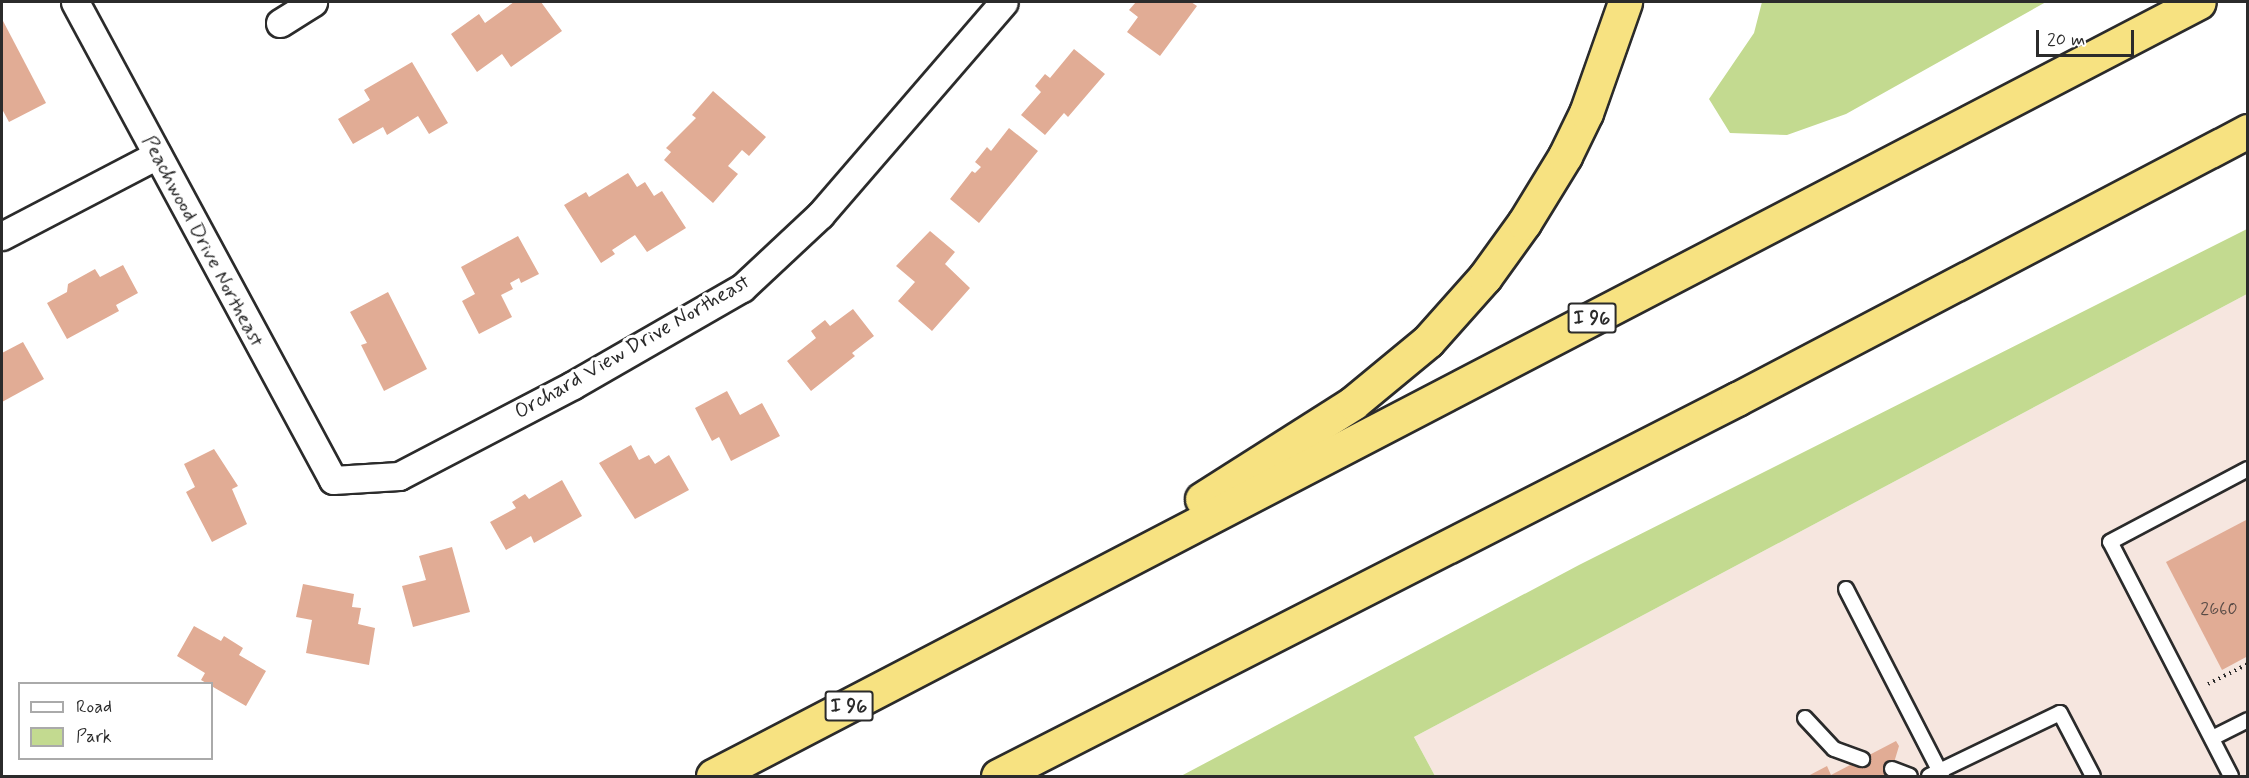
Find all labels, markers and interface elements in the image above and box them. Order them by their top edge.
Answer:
scale bar [2039,18,2136,56]
text: 20 m [2047,28,2085,52]
street label: Peachwood Drive Northeast [137,131,269,351]
street label: Orchard View Drive Northeast [512,271,752,423]
road number: I 96 [1566,301,1618,335]
house number: 2660 [2200,598,2238,620]
legend [18,682,213,760]
road number: I 96 [824,689,874,723]
text: Road [76,695,112,719]
text: Park [76,725,112,749]

